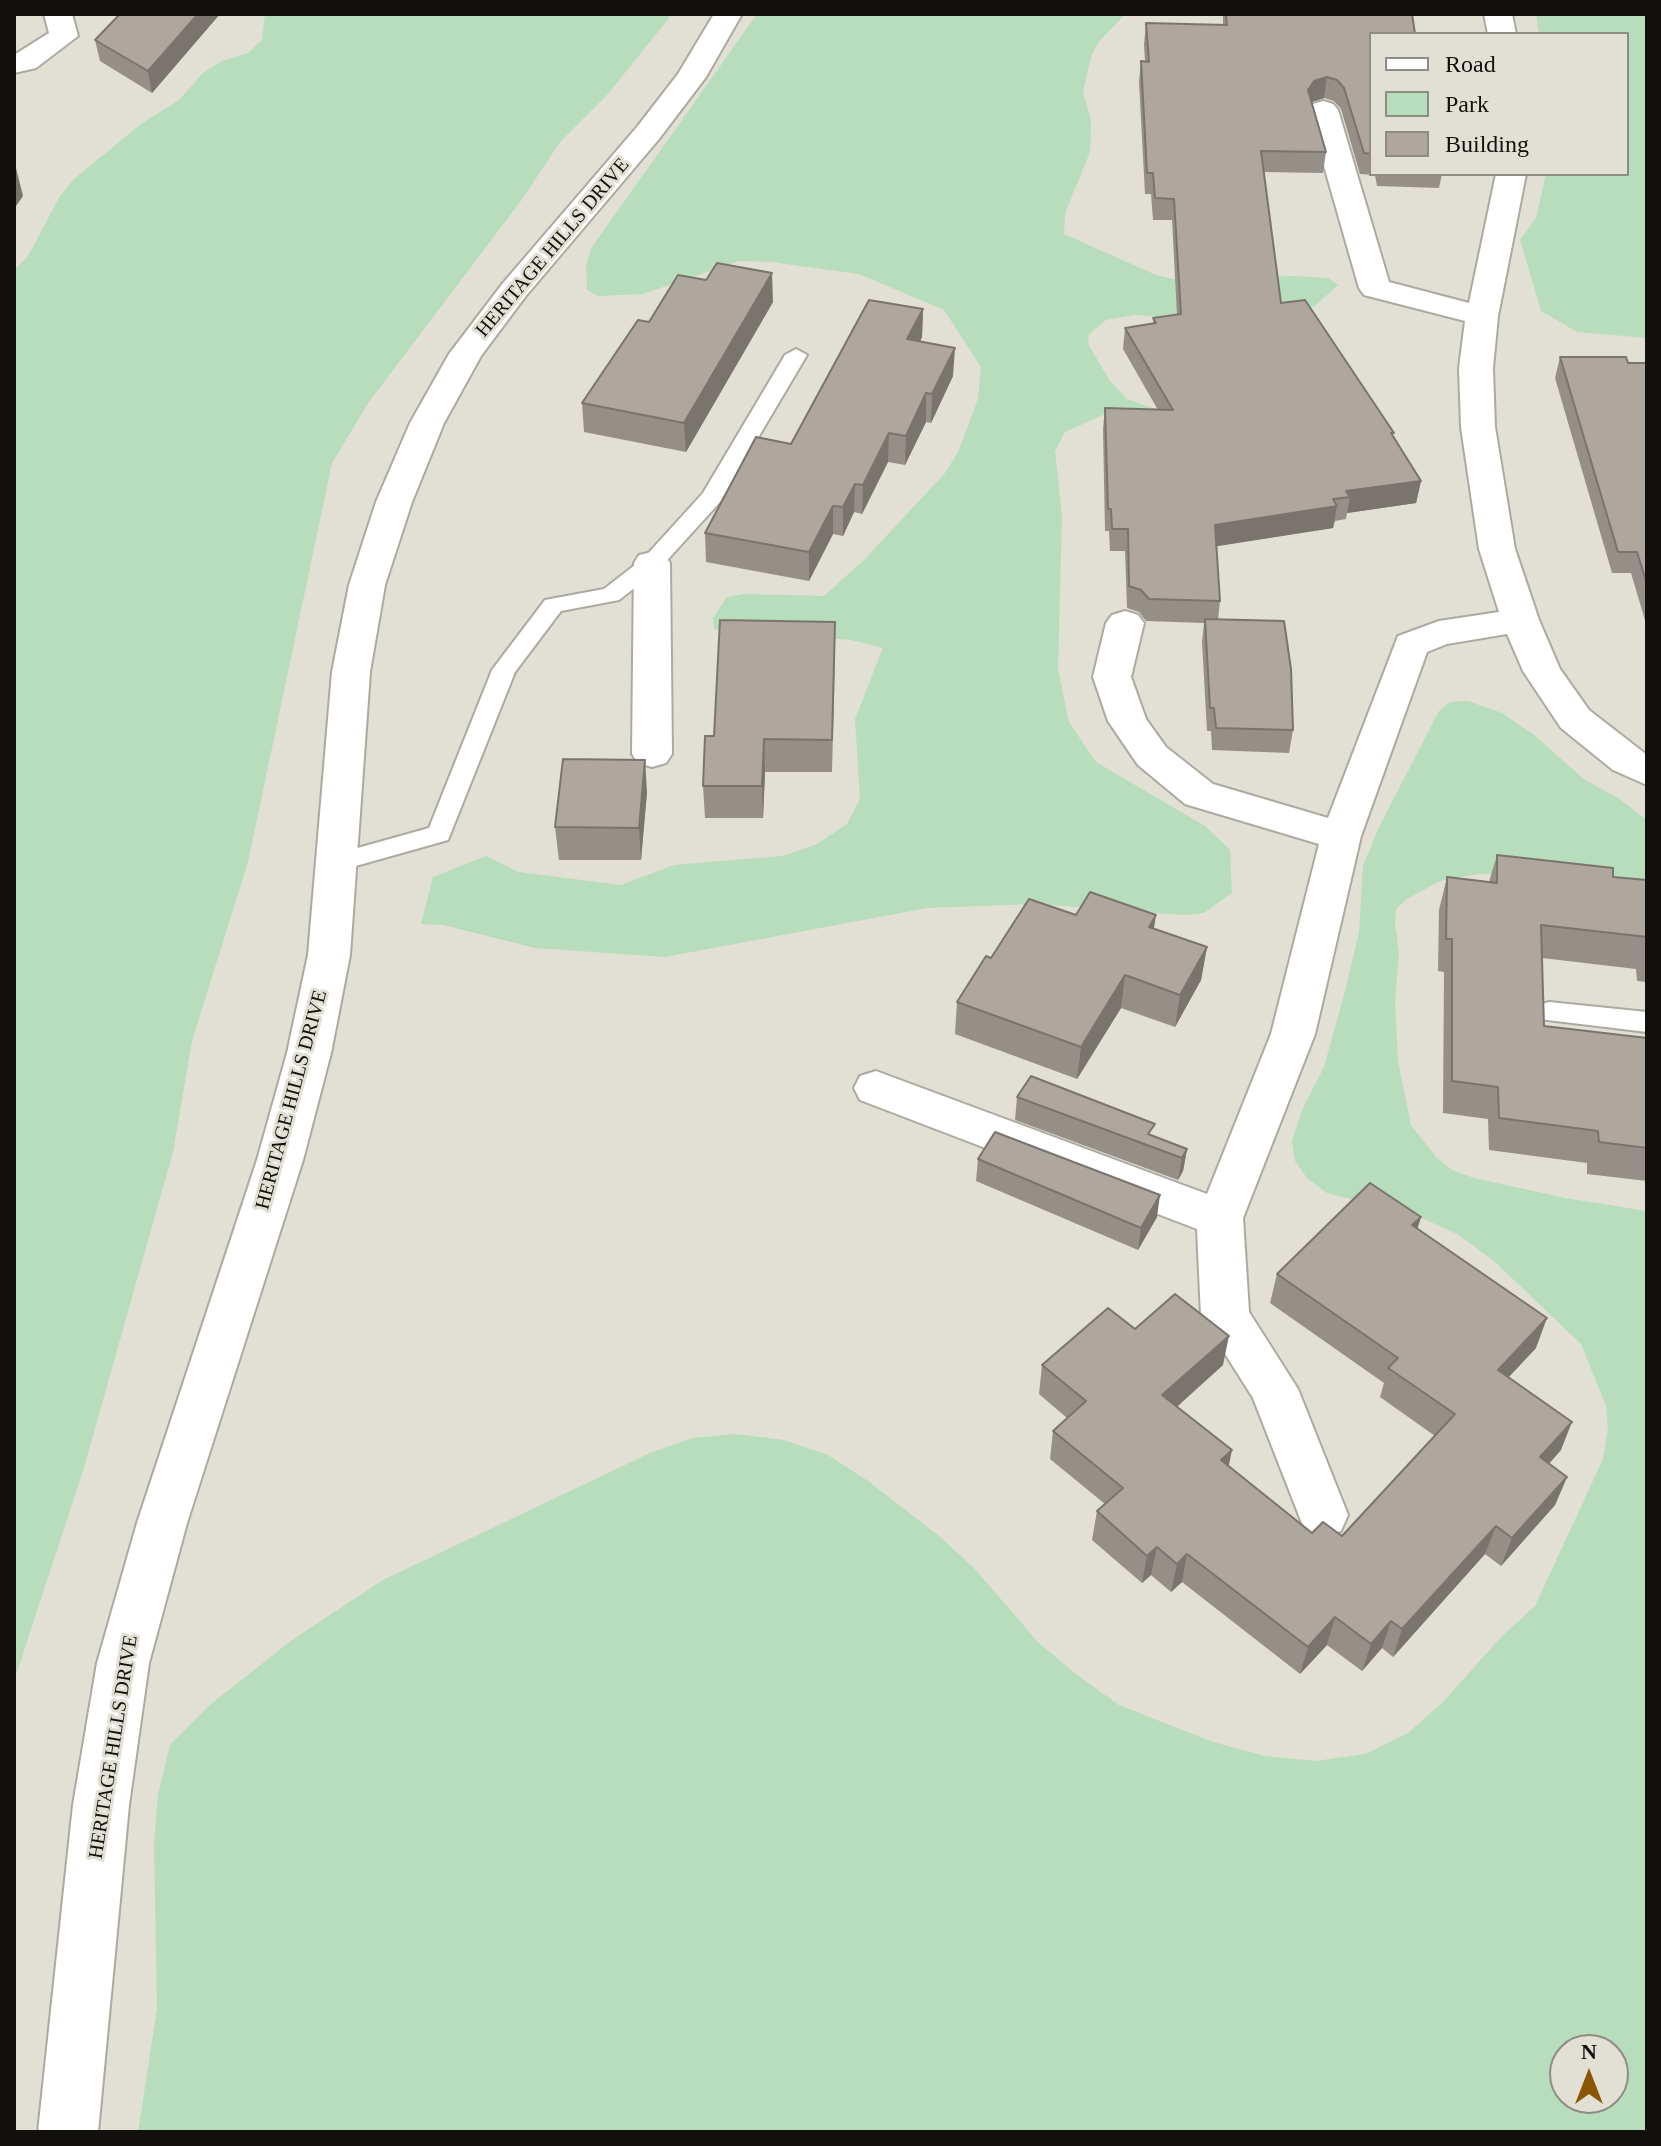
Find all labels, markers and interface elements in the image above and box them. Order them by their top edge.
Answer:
legend [1369,32,1629,176]
text: Road [1445,51,1496,77]
text: Park [1445,91,1489,117]
text: Building [1445,131,1529,157]
street label: HERITAGE HILLS DRIVE [471,154,635,342]
street label: HERITAGE HILLS DRIVE [251,988,333,1212]
street label: HERITAGE HILLS DRIVE [84,1633,144,1861]
north arrow [1549,2034,1629,2114]
text: N [1581,2039,1597,2064]

